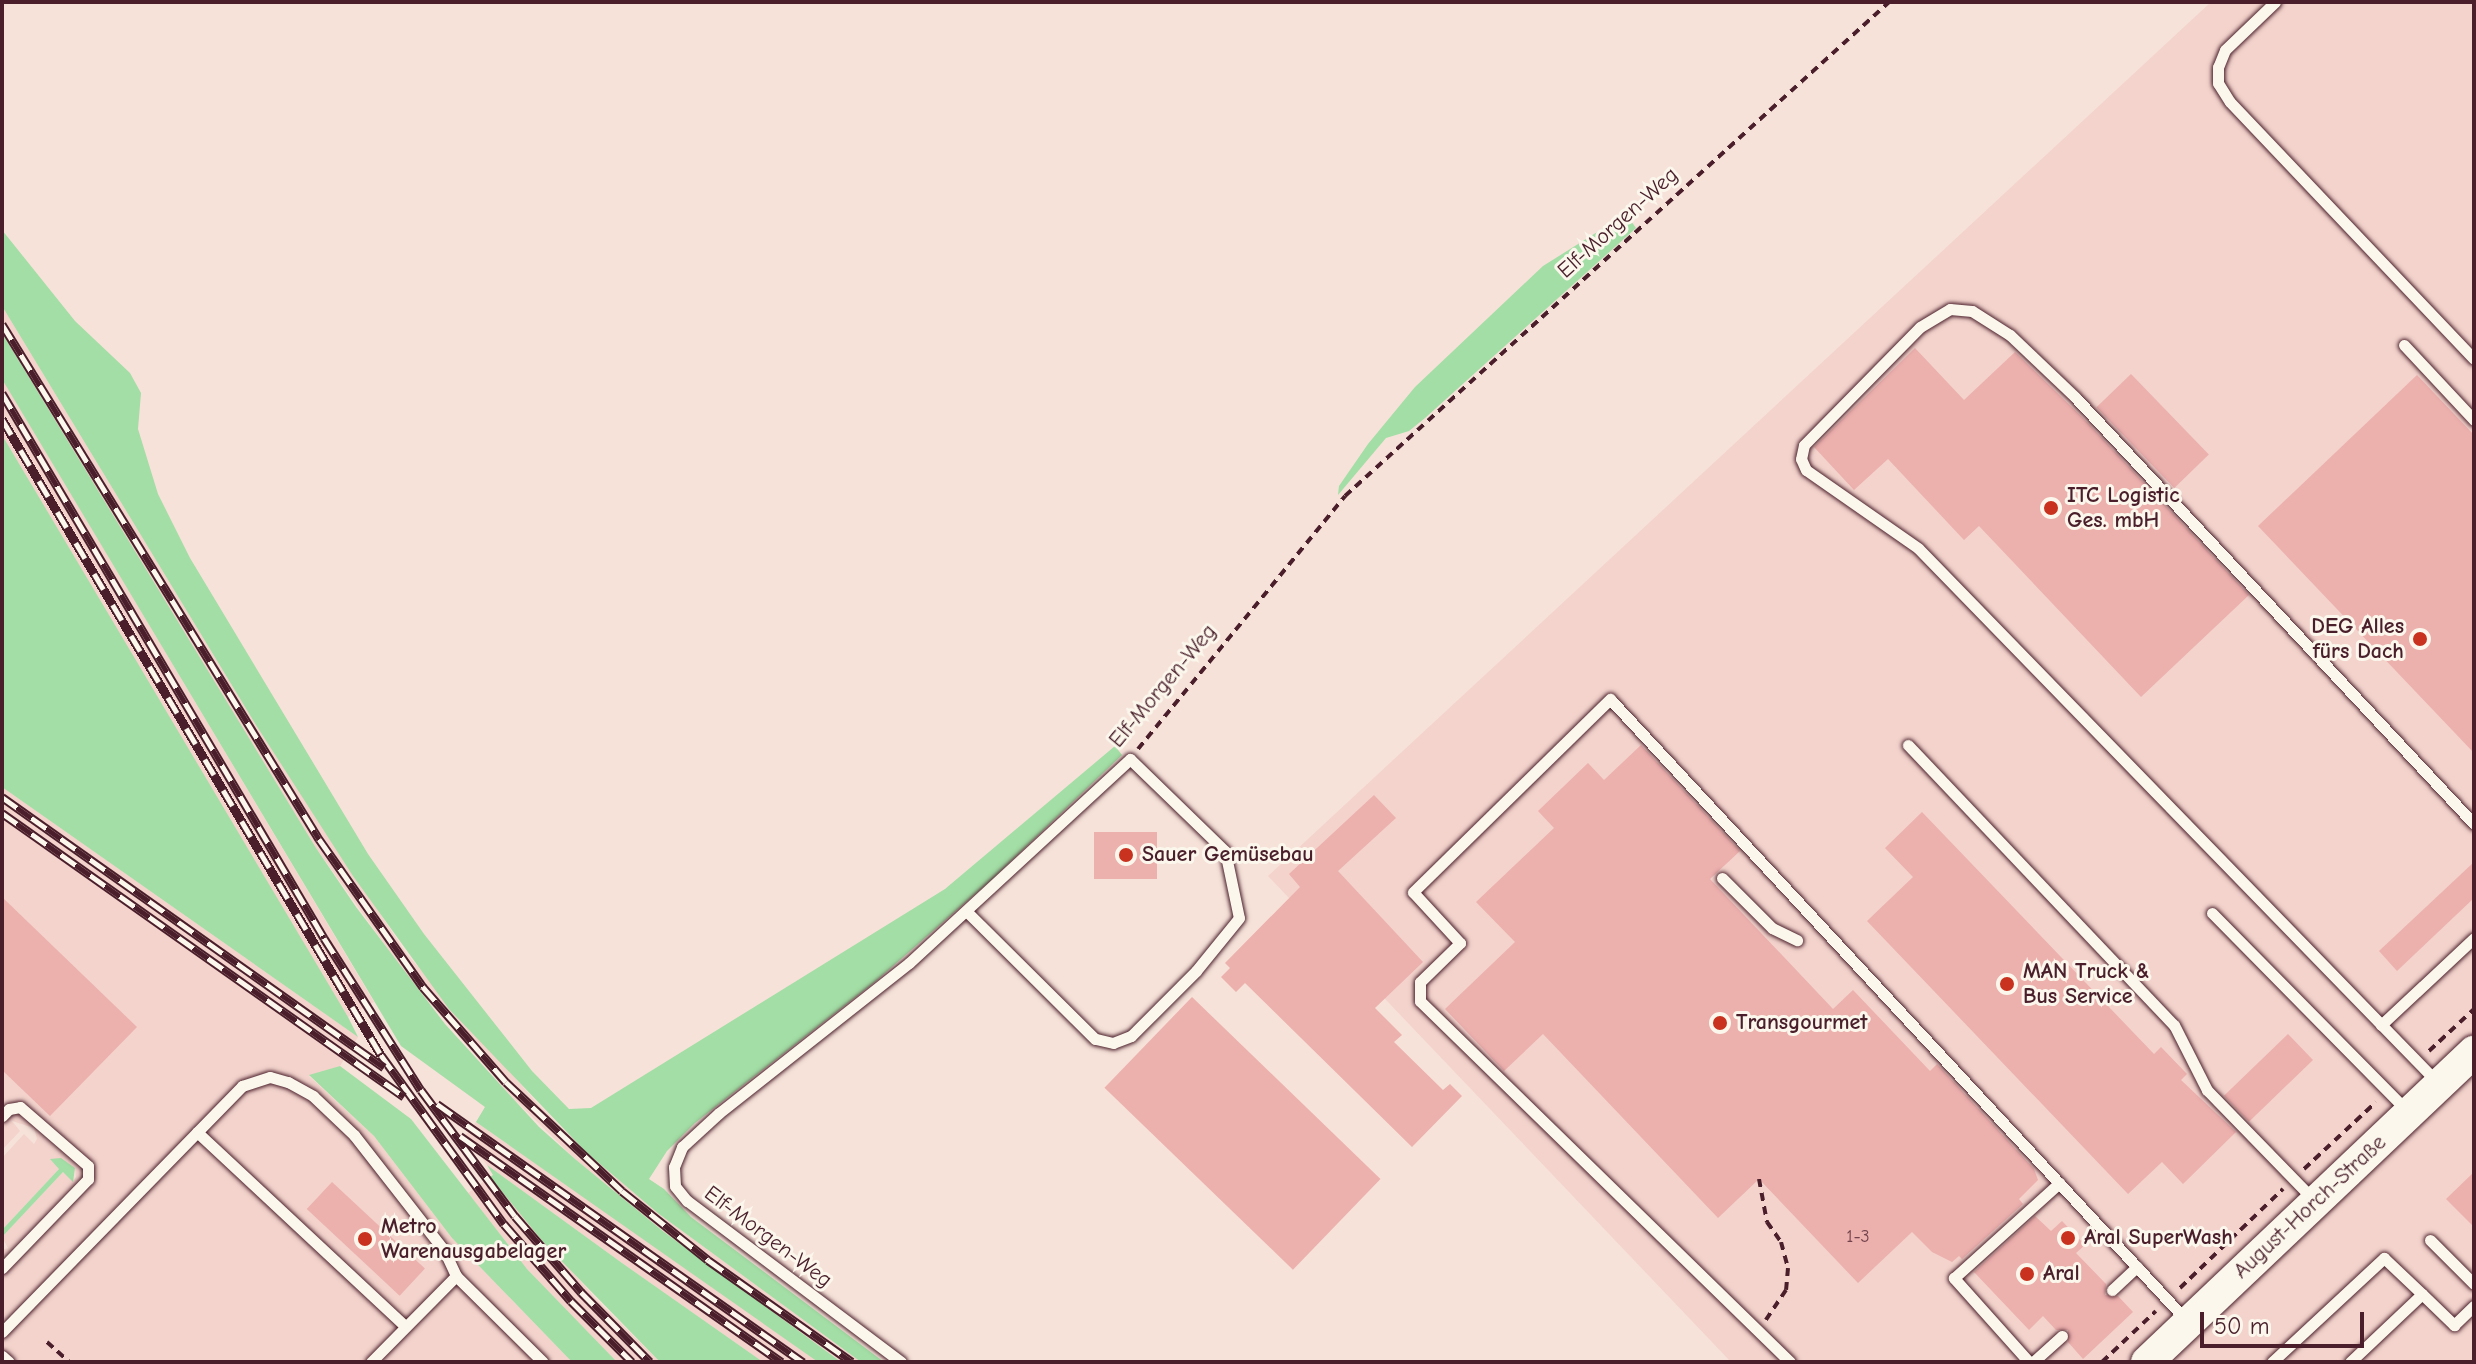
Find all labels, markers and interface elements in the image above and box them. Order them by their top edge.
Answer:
street label: Elf-Morgen-Weg [1552,162,1684,284]
place label: ITC Logistic Ges. mbH [2067,482,2179,534]
marker: ITC Logistic Ges. mbH [2042,499,2060,517]
place label: DEG Alles fürs Dach [2311,613,2404,664]
street label: Elf-Morgen-Weg [1104,619,1222,753]
marker: DEG Alles fürs Dach [2411,630,2429,648]
place label: Sauer Gemüsebau [1142,842,1314,868]
marker: Sauer Gemüsebau [1117,846,1135,864]
place label: MAN Truck & Bus Service [2023,958,2149,1010]
marker: MAN Truck & Bus Service [1998,975,2016,993]
place label: Transgourmet [1736,1010,1867,1036]
marker: Transgourmet [1711,1014,1729,1032]
street label: August-Horch-Straße [2228,1130,2392,1284]
street label: Elf-Morgen-Weg [699,1180,837,1294]
place label: Metro Warenausgabelager [381,1213,566,1264]
place label: Aral SuperWash [2084,1225,2233,1251]
house number: 1-3 [1846,1226,1870,1248]
marker: Aral SuperWash [2059,1229,2077,1247]
marker: Metro Warenausgabelager [356,1230,374,1248]
place label: Aral [2043,1261,2080,1287]
marker: Aral [2018,1265,2036,1283]
scale bar [2204,1296,2368,1346]
text: 50 m [2214,1312,2270,1340]

